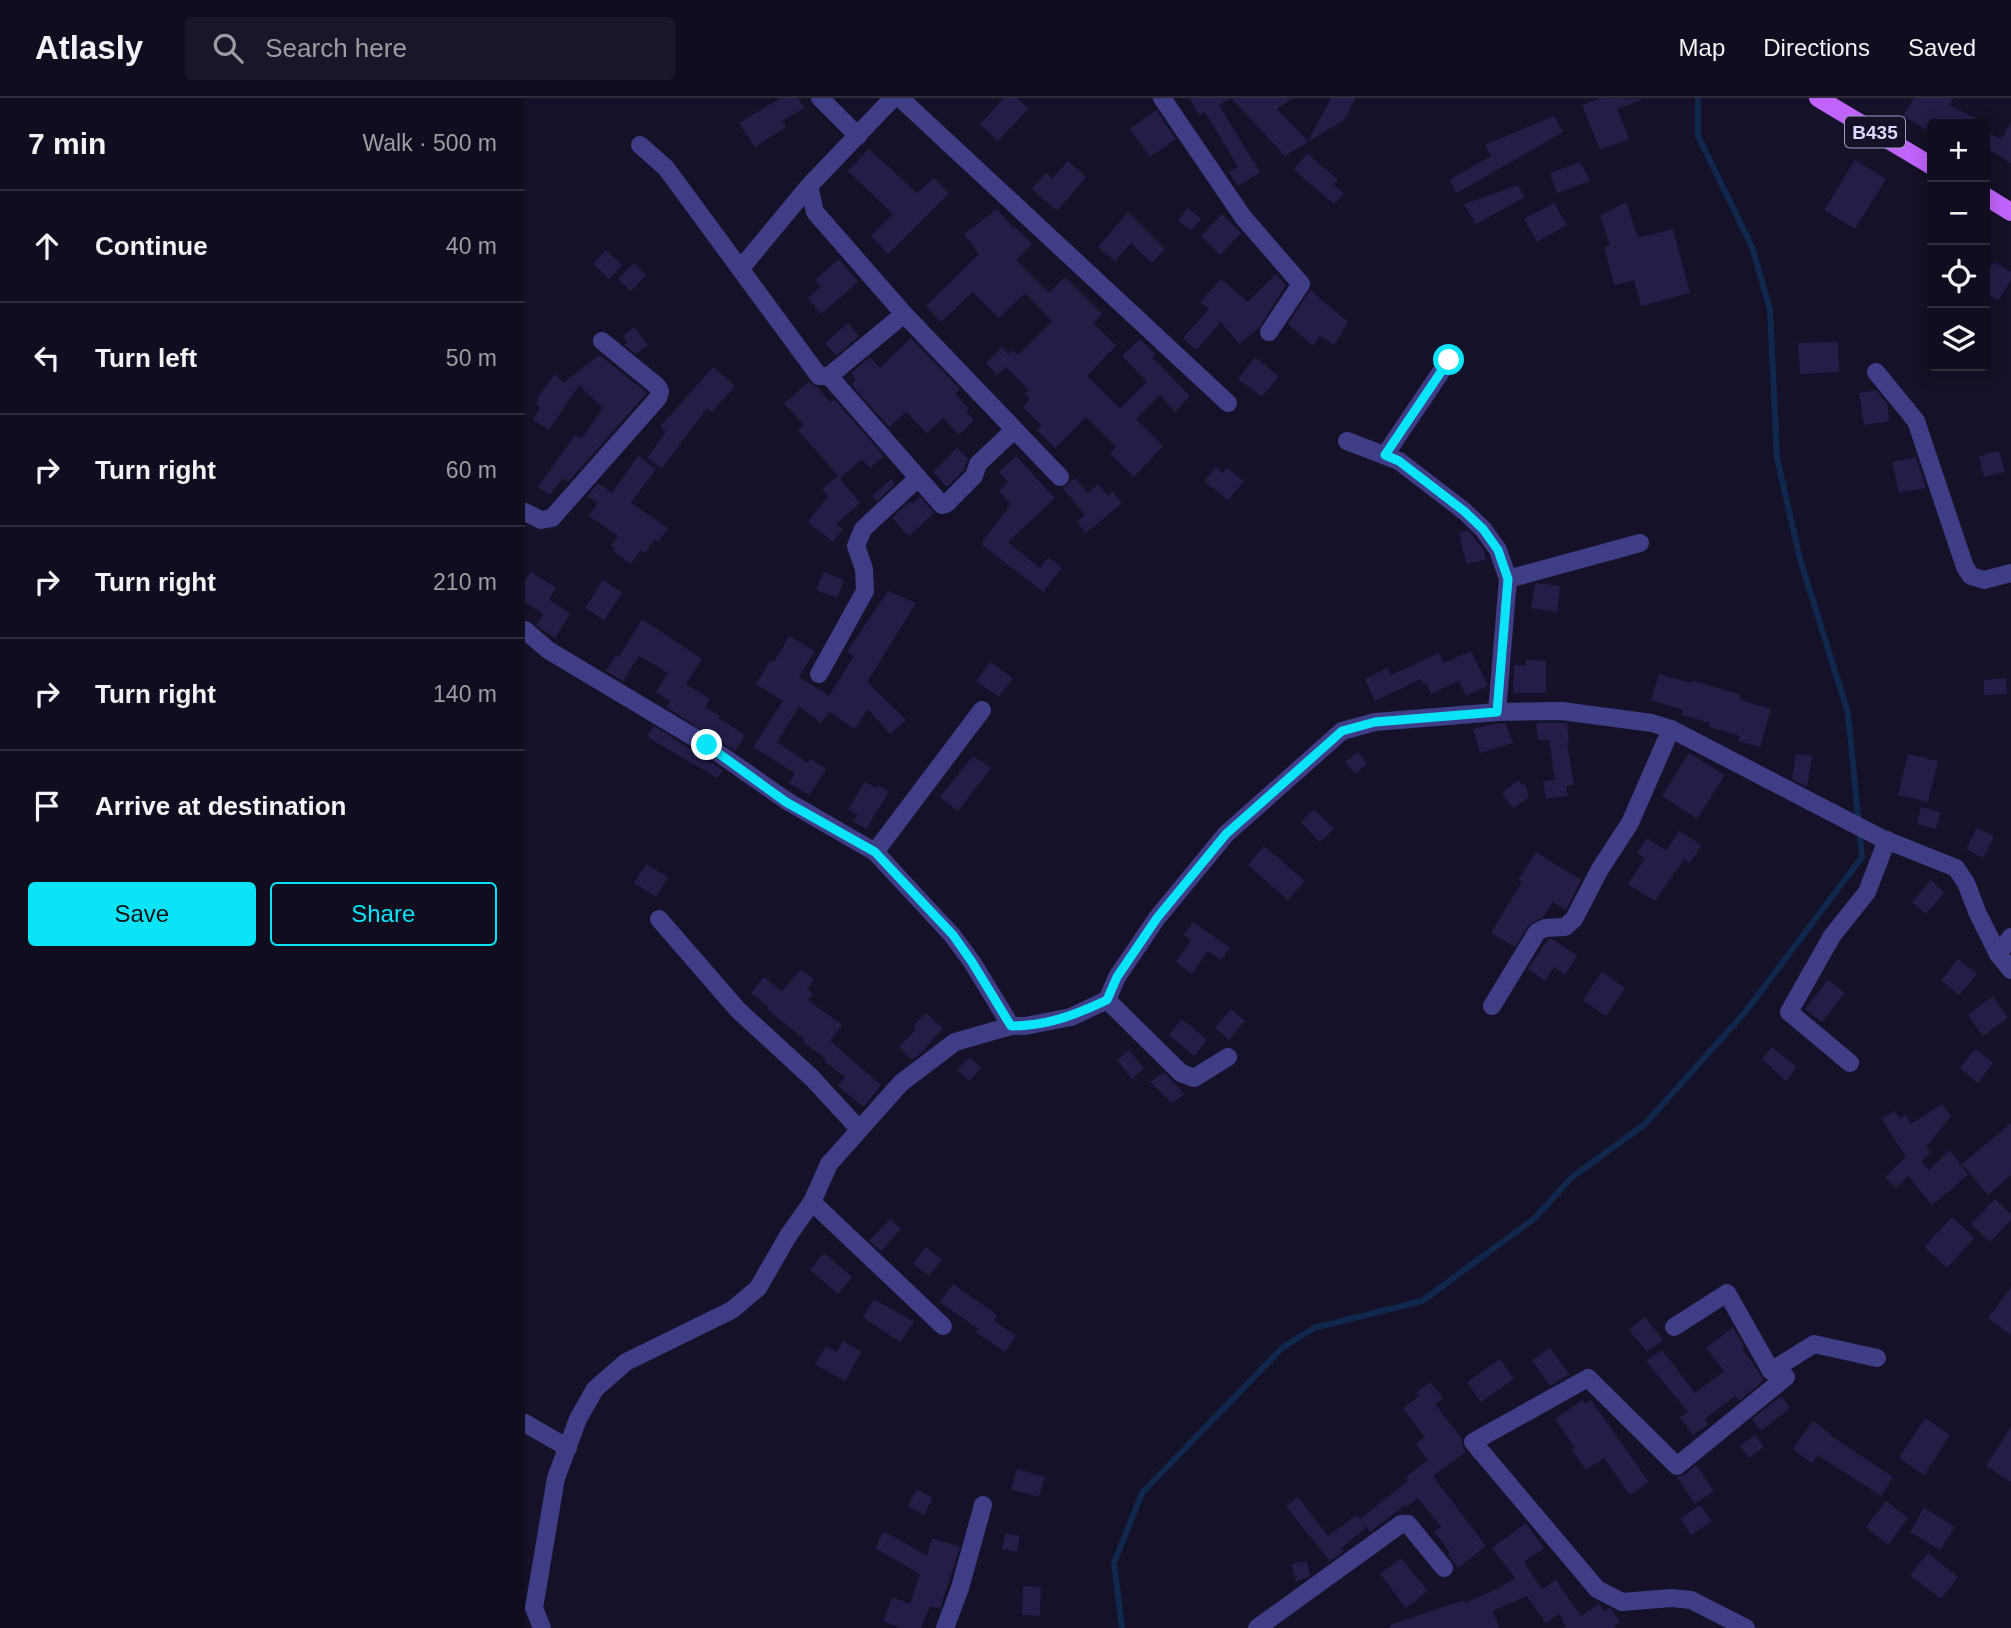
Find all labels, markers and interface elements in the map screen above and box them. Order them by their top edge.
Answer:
search box [185,17,675,80]
text: Atlasly [35,29,143,66]
icon: search [209,29,247,67]
text: Search here [265,33,407,63]
text: Map [1679,34,1725,61]
text: Directions [1763,34,1870,61]
text: Saved [1908,34,1976,61]
road number: B435 [1845,116,1905,148]
map controls [1927,119,1990,371]
button: + [1927,119,1990,182]
text: 7 min [28,127,106,160]
text: Walk · 500 m [362,130,497,156]
button: − [1927,182,1990,245]
icon: ahead [28,227,66,265]
text: Continue [95,231,208,261]
text: 40 m [446,233,497,259]
button: locate [1927,245,1990,308]
button: layers [1927,308,1990,371]
icon: left [28,339,66,377]
text: Turn left [95,343,197,373]
route start [1433,344,1464,375]
text: 50 m [446,345,497,371]
icon: right [28,451,66,489]
text: Turn right [95,455,216,485]
text: 60 m [446,457,497,483]
icon: right [28,563,66,601]
text: Turn right [95,567,216,597]
text: 210 m [433,569,497,595]
icon: right [28,675,66,713]
text: Turn right [95,679,216,709]
text: 140 m [433,681,497,707]
route end [691,729,722,760]
icon: arrive [28,787,66,825]
text: Arrive at destination [95,791,346,821]
button: Save [28,882,256,946]
button: Share [270,882,497,946]

